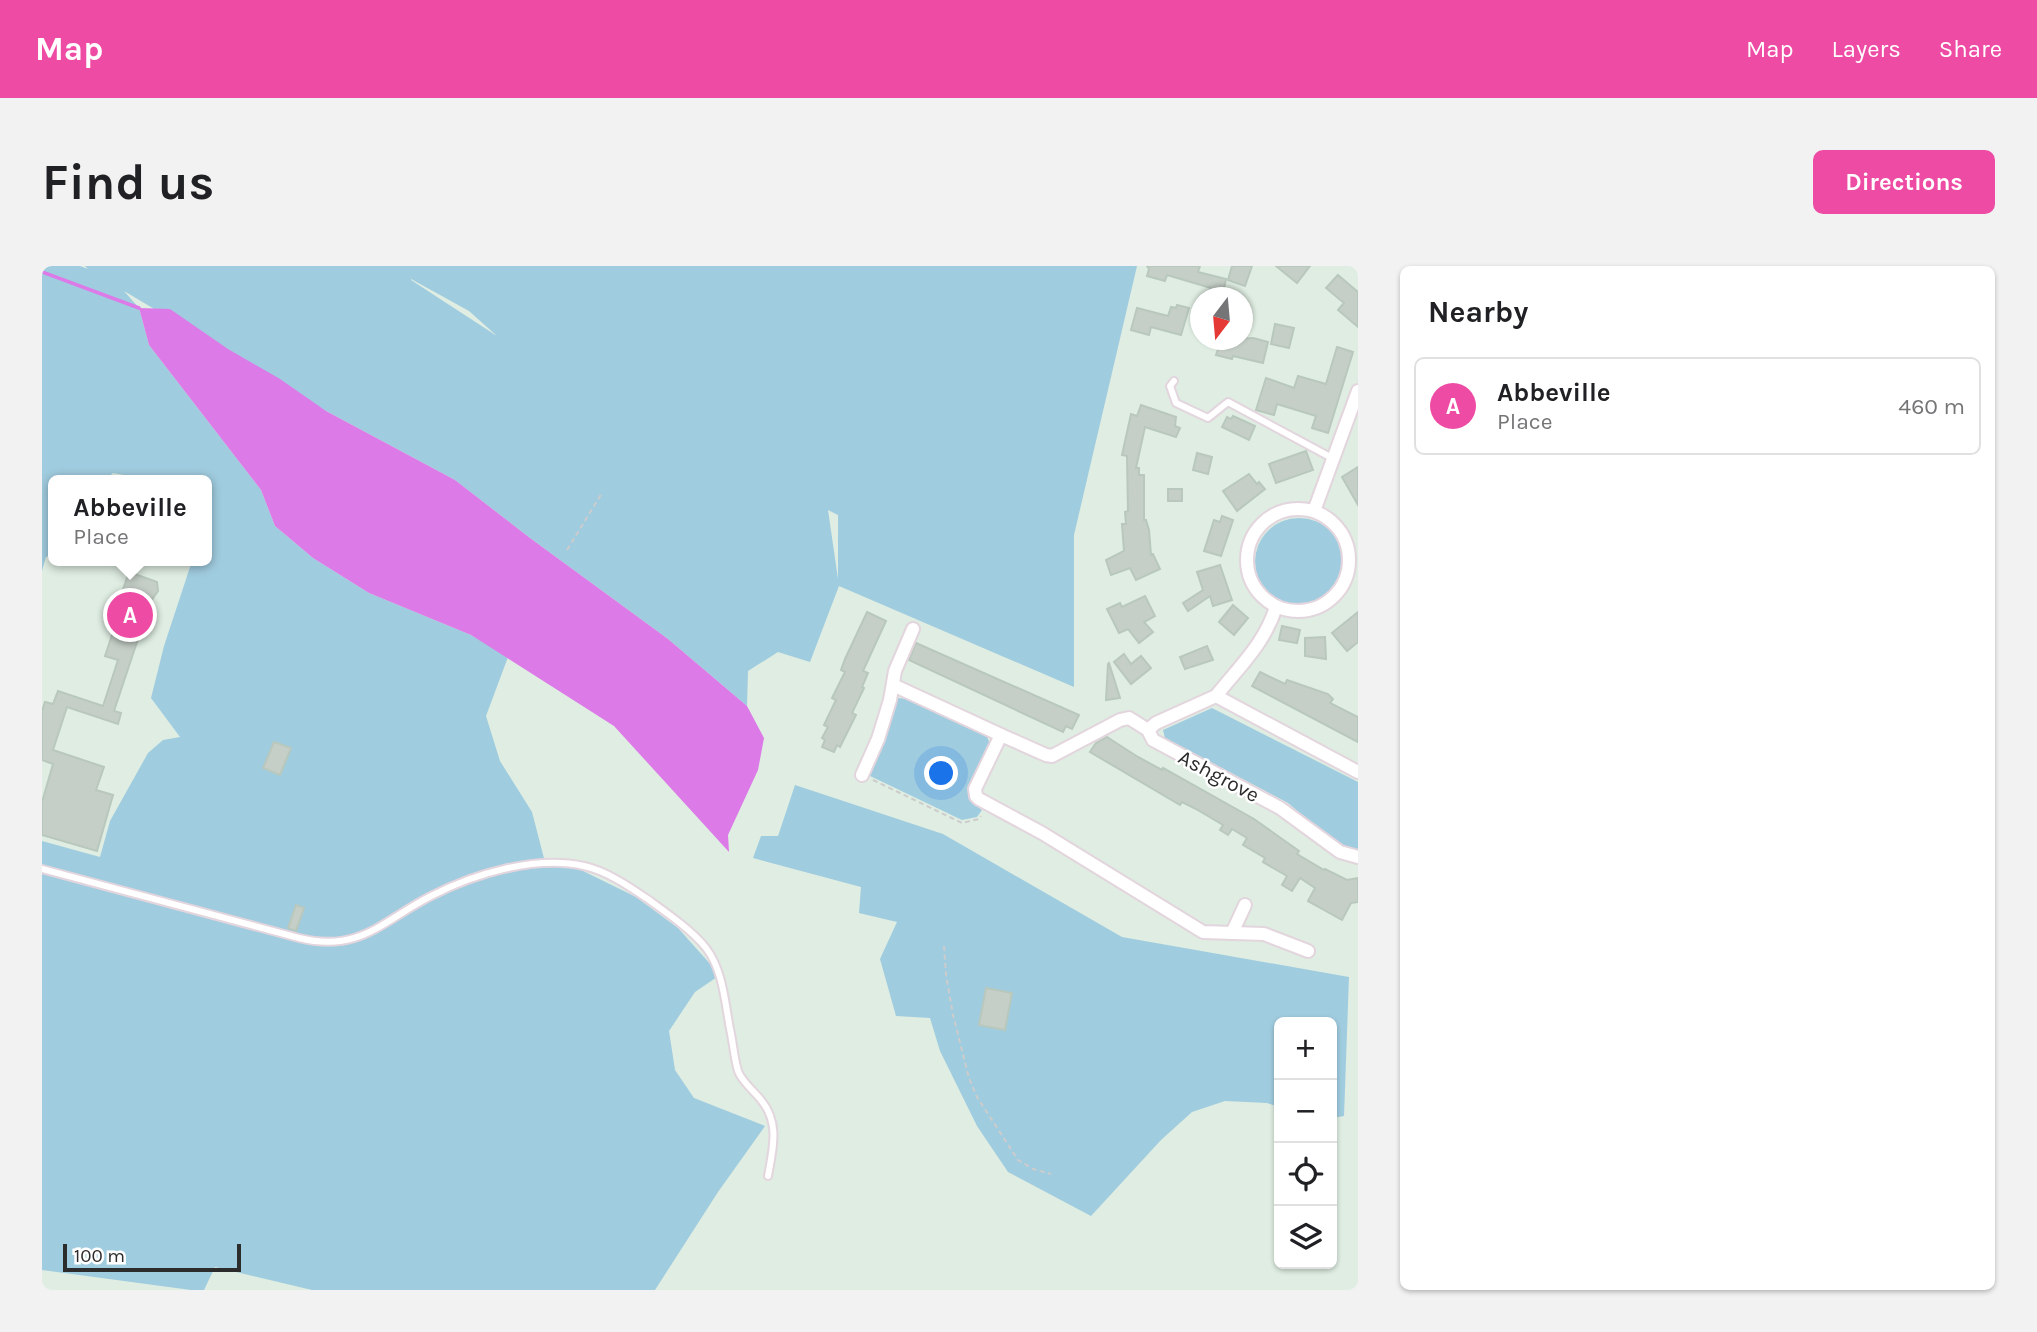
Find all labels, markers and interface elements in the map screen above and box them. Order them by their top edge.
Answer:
text: Map [35,30,103,68]
text: Map [1746,35,1794,63]
text: Layers [1832,35,1901,63]
text: Share [1939,35,2002,63]
button: Directions [1813,150,1995,214]
text: Find us [42,154,214,211]
north arrow [1190,287,1253,350]
text: Nearby [1428,294,1528,330]
text: Abbeville [1497,377,1611,408]
text: A [1446,393,1460,420]
text: 460 m [1898,393,1965,420]
text: Place [1497,408,1553,435]
popup [48,475,212,566]
text: Abbeville [73,492,187,523]
text: Place [73,523,129,550]
pin: A [107,589,153,641]
street label: Ashgrove [1174,745,1264,807]
your location [924,756,958,790]
map controls [1274,1017,1337,1269]
button: + [1274,1017,1337,1080]
button: − [1274,1080,1337,1143]
button: locate [1274,1143,1337,1206]
button: layers [1274,1206,1337,1269]
scale bar [63,1241,242,1273]
text: 100 m [74,1245,125,1267]

